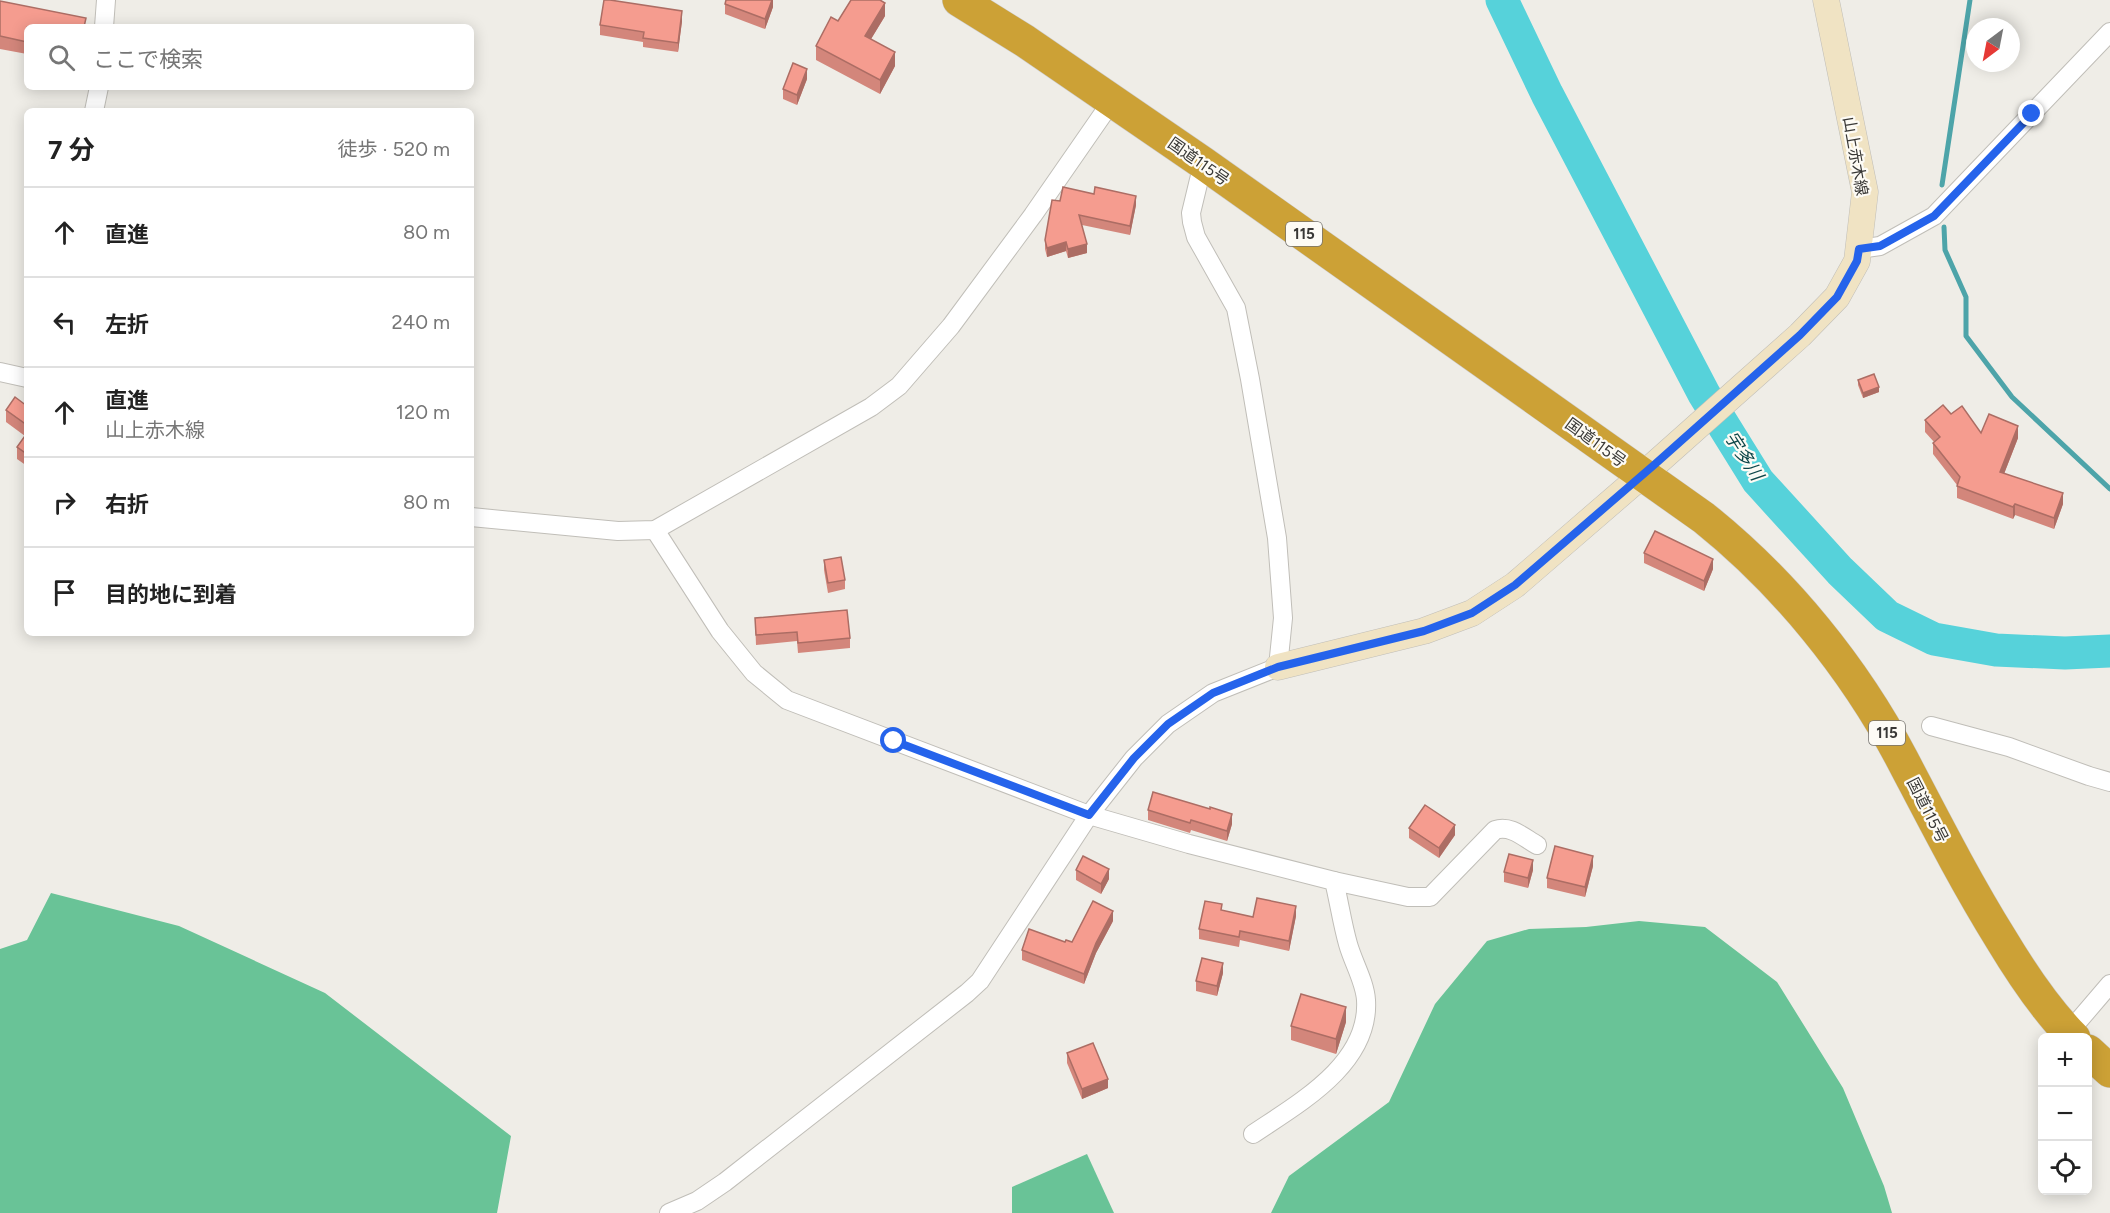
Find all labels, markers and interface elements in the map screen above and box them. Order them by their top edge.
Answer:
north arrow [1966,18,2020,72]
search box [24,24,474,90]
icon: search [45,41,78,74]
text: ここで検索 [93,46,203,73]
route end [2018,100,2044,126]
street label: 山上赤木線 [1839,115,1872,197]
street label: 国道115号 [1164,133,1233,189]
text: 7 分 [48,134,95,166]
text: 徒歩 · 520 m [338,137,450,161]
icon: ahead [48,216,81,249]
text: 80 m [403,220,450,244]
text: 直進 [105,221,149,248]
road number: 115 [1286,222,1322,246]
icon: left [48,306,81,339]
text: 240 m [392,310,450,334]
text: 左折 [105,311,149,338]
text: 直進 [105,387,149,414]
icon: ahead [48,396,81,429]
text: 120 m [396,400,450,424]
street label: 国道115号 [1562,414,1630,471]
text: 山上赤木線 [105,418,205,442]
water label: 宇多川 [1720,427,1769,486]
icon: right [48,486,81,519]
text: 80 m [403,490,450,514]
text: 右折 [105,491,149,518]
icon: arrive [48,576,81,609]
text: 目的地に到着 [105,581,237,608]
road number: 115 [1869,721,1905,745]
route start [880,727,906,753]
street label: 国道115号 [1903,775,1952,846]
map controls [2038,1033,2092,1195]
button: + [2038,1033,2092,1087]
button: − [2038,1087,2092,1141]
button: locate [2038,1141,2092,1195]

